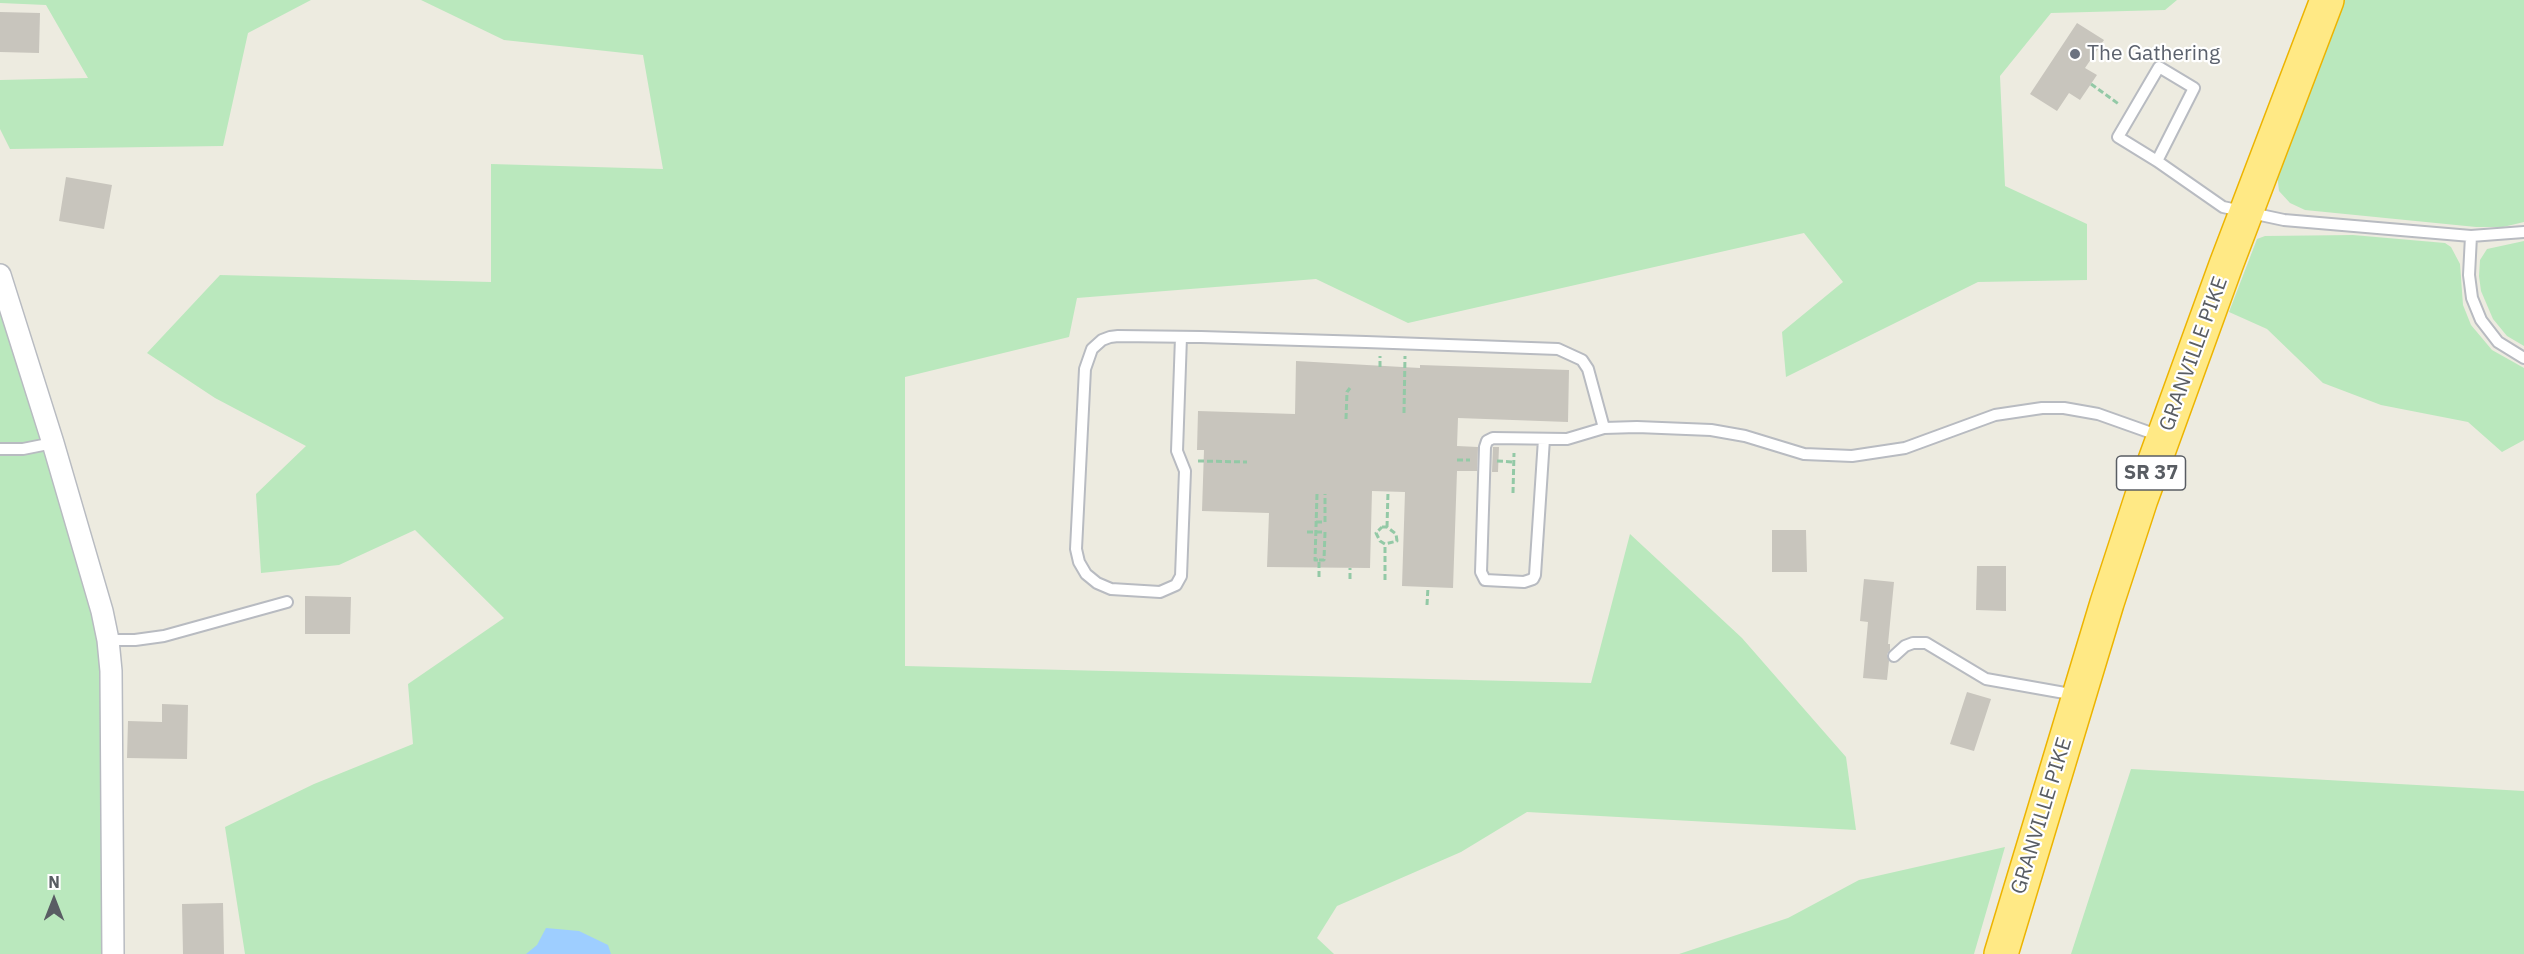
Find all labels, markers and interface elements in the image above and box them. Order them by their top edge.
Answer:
place label: The Gathering [2087,41,2220,67]
marker: The Gathering [2068,47,2082,61]
street label: GRANVILLE PIKE [2154,273,2234,435]
road number: SR 37 [2116,456,2186,490]
street label: GRANVILLE PIKE [2006,735,2078,897]
north arrow [24,870,84,930]
text: N [48,872,60,892]

